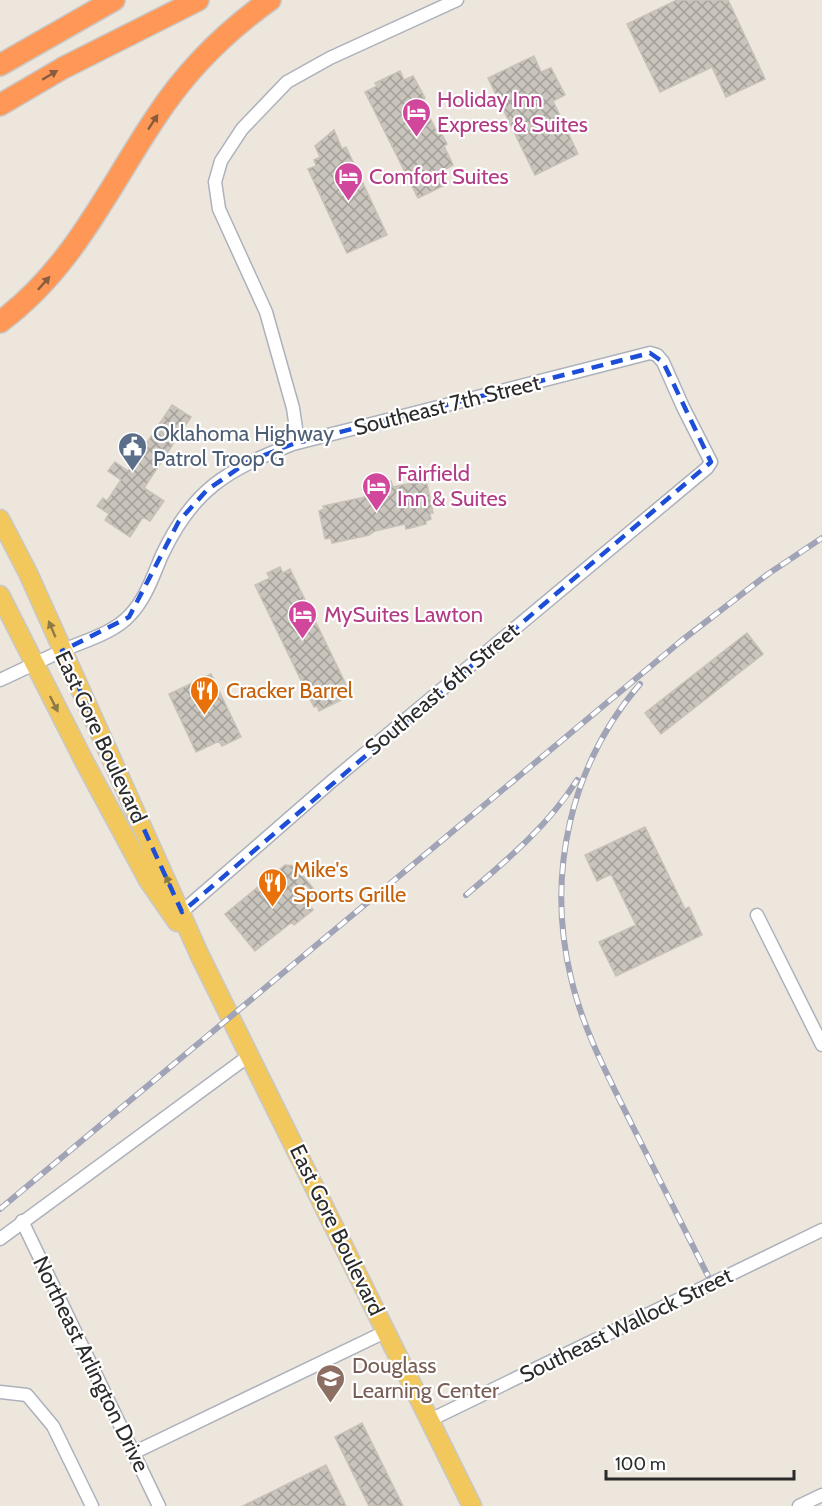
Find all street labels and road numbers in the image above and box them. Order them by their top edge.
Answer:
street label: Southeast 7th Street [351,369,543,441]
street label: Southeast 6th Street [360,616,525,761]
street label: East Gore Boulevard [49,647,153,827]
street label: East Gore Boulevard [284,1140,390,1320]
street label: Northeast Arlington Drive [27,1252,155,1476]
street label: Southeast Wallock Street [515,1261,737,1388]

